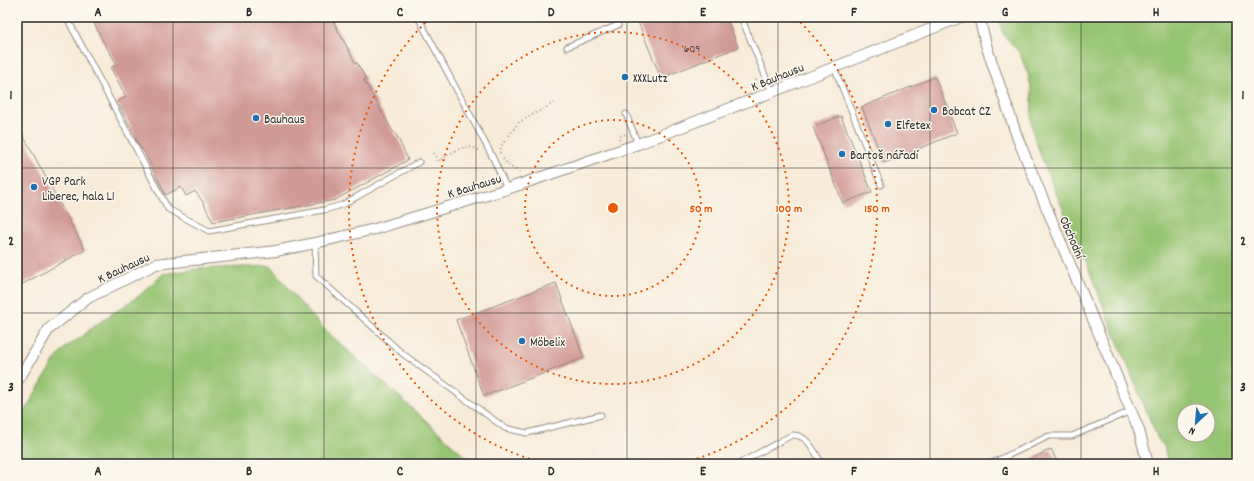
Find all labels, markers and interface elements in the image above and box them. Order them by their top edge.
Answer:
text: A [94,4,102,23]
text: B [246,4,252,23]
text: C [397,4,404,23]
text: D [548,4,555,23]
text: E [700,4,707,23]
text: F [851,4,857,23]
text: G [1002,4,1009,23]
text: H [1153,4,1160,23]
house number: 609 [684,42,700,58]
street label: K Bauhausu [749,59,807,98]
place label: XXXLutz [633,70,667,89]
marker: XXXLutz [620,72,630,82]
text: 1 [10,87,13,106]
text: 1 [1242,87,1245,106]
place label: Bobcat CZ [942,103,991,122]
marker: Bobcat CZ [929,105,939,115]
place label: Bauhaus [264,111,305,130]
marker: Bauhaus [251,113,261,123]
place label: Elfetex [896,117,931,136]
marker: Elfetex [883,119,893,129]
place label: Bartoš nářadí [850,147,920,166]
marker: Bartoš nářadí [837,149,847,159]
street label: K Bauhausu [445,170,504,205]
place label: VGP Park Liberec, hala L1 [42,173,115,207]
marker: VGP Park Liberec, hala L1 [29,182,39,192]
centre of rings [606,201,620,215]
text: 50 m [689,201,713,218]
text: 100 m [776,201,802,218]
text: 150 m [864,201,890,218]
street label: Obchodní [1053,214,1089,264]
text: 2 [8,233,14,252]
text: 2 [1240,233,1246,252]
street label: K Bauhausu [95,249,153,290]
place label: Möbelix [530,334,565,353]
marker: Möbelix [517,336,527,346]
text: 3 [8,379,14,398]
text: 3 [1240,379,1246,398]
north arrow [1176,403,1216,443]
text: N [1186,422,1198,439]
text: A [94,463,102,481]
text: B [246,463,252,481]
text: C [397,463,404,481]
text: D [548,463,555,481]
text: E [700,463,707,481]
text: F [851,463,857,481]
text: G [1002,463,1009,481]
text: H [1153,463,1160,481]

